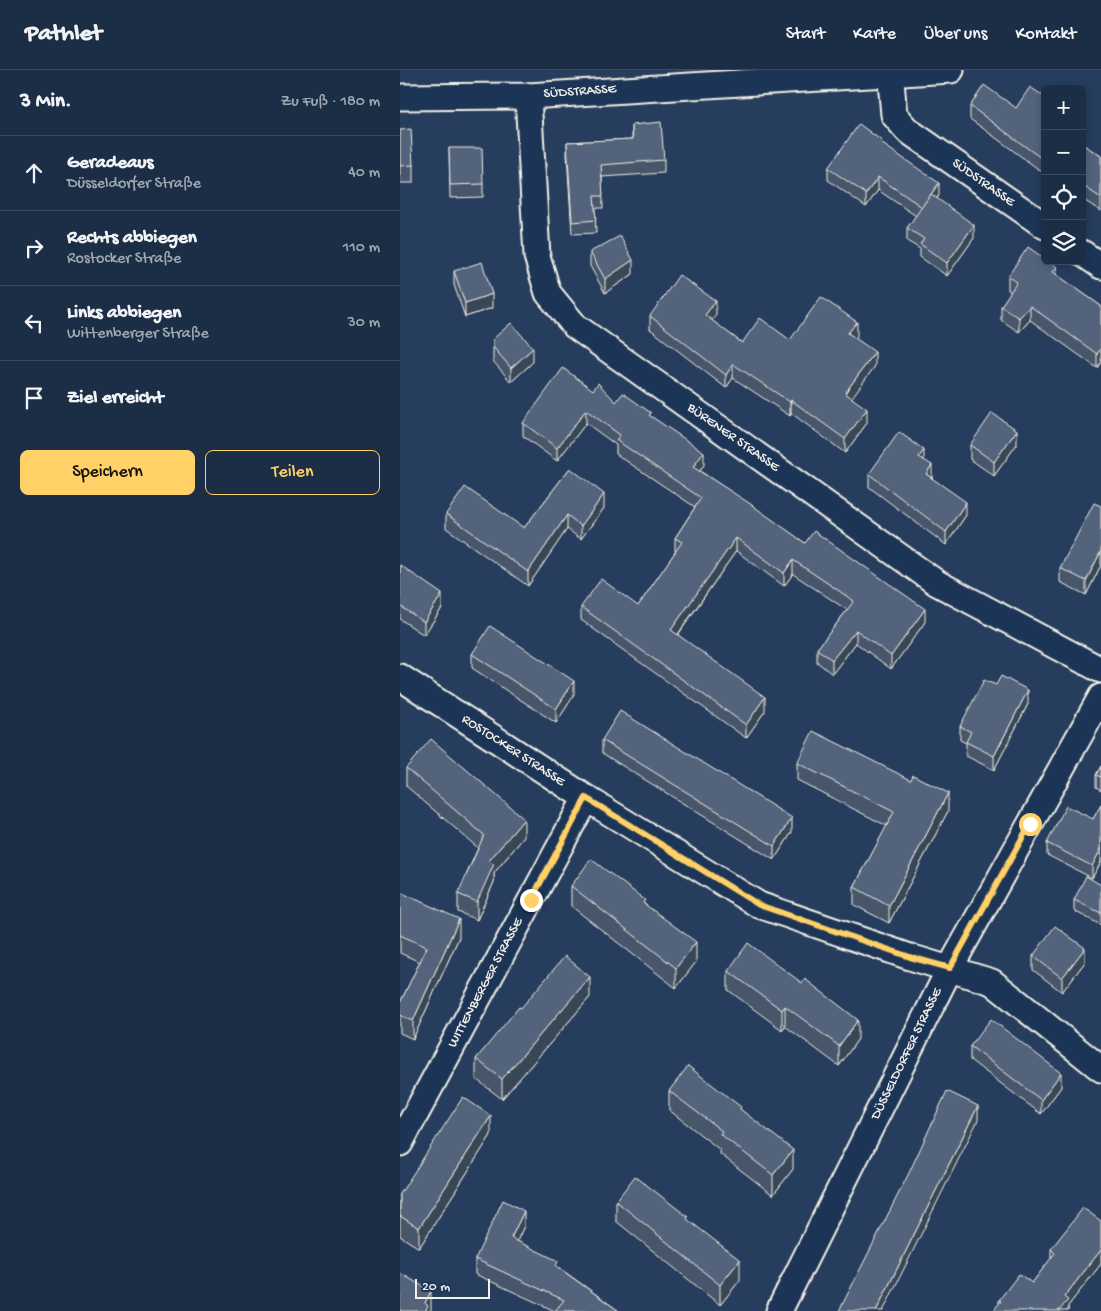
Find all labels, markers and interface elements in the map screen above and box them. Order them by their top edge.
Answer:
text: Pathlet [25,20,102,49]
text: Start [786,24,825,45]
text: Karte [853,24,896,45]
text: Über uns [924,24,987,45]
text: Kontakt [1015,24,1076,45]
street label: SÜDSTRASSE [543,81,618,103]
map controls [1041,85,1086,265]
button: + [1041,85,1086,130]
text: 3 Min. [20,90,72,115]
text: Zu Fuß · 180 m [281,93,380,112]
button: − [1041,130,1086,175]
text: Geradeaus [67,152,153,175]
street label: SÜDSTRASSE [948,155,1019,212]
icon: ahead [20,159,48,187]
text: 40 m [348,164,380,183]
text: Düsseldorfer Straße [67,175,201,194]
button: locate [1041,175,1086,220]
button: layers [1041,220,1086,265]
text: Rechts abbiegen [67,227,197,250]
icon: right [20,234,48,262]
text: 110 m [343,239,380,258]
text: Rostocker Straße [67,250,181,269]
text: Links abbiegen [67,302,181,325]
icon: left [20,309,48,337]
text: 30 m [347,314,380,333]
text: Wittenberger Straße [67,325,209,344]
icon: arrive [20,384,48,412]
text: Ziel erreicht [67,387,164,410]
street label: BÜRENER STRASSE [683,399,784,477]
button: Speichern [20,450,195,495]
button: Teilen [205,450,380,495]
street label: ROSTOCKER STRASSE [458,711,569,791]
route start [1019,813,1042,836]
route end [520,889,543,912]
street label: WITTENBERGER STRASSE [445,914,528,1051]
street label: DÜSSELDORFER STRASSE [867,984,947,1124]
scale bar [415,1276,490,1299]
text: 20 m [422,1279,450,1296]

